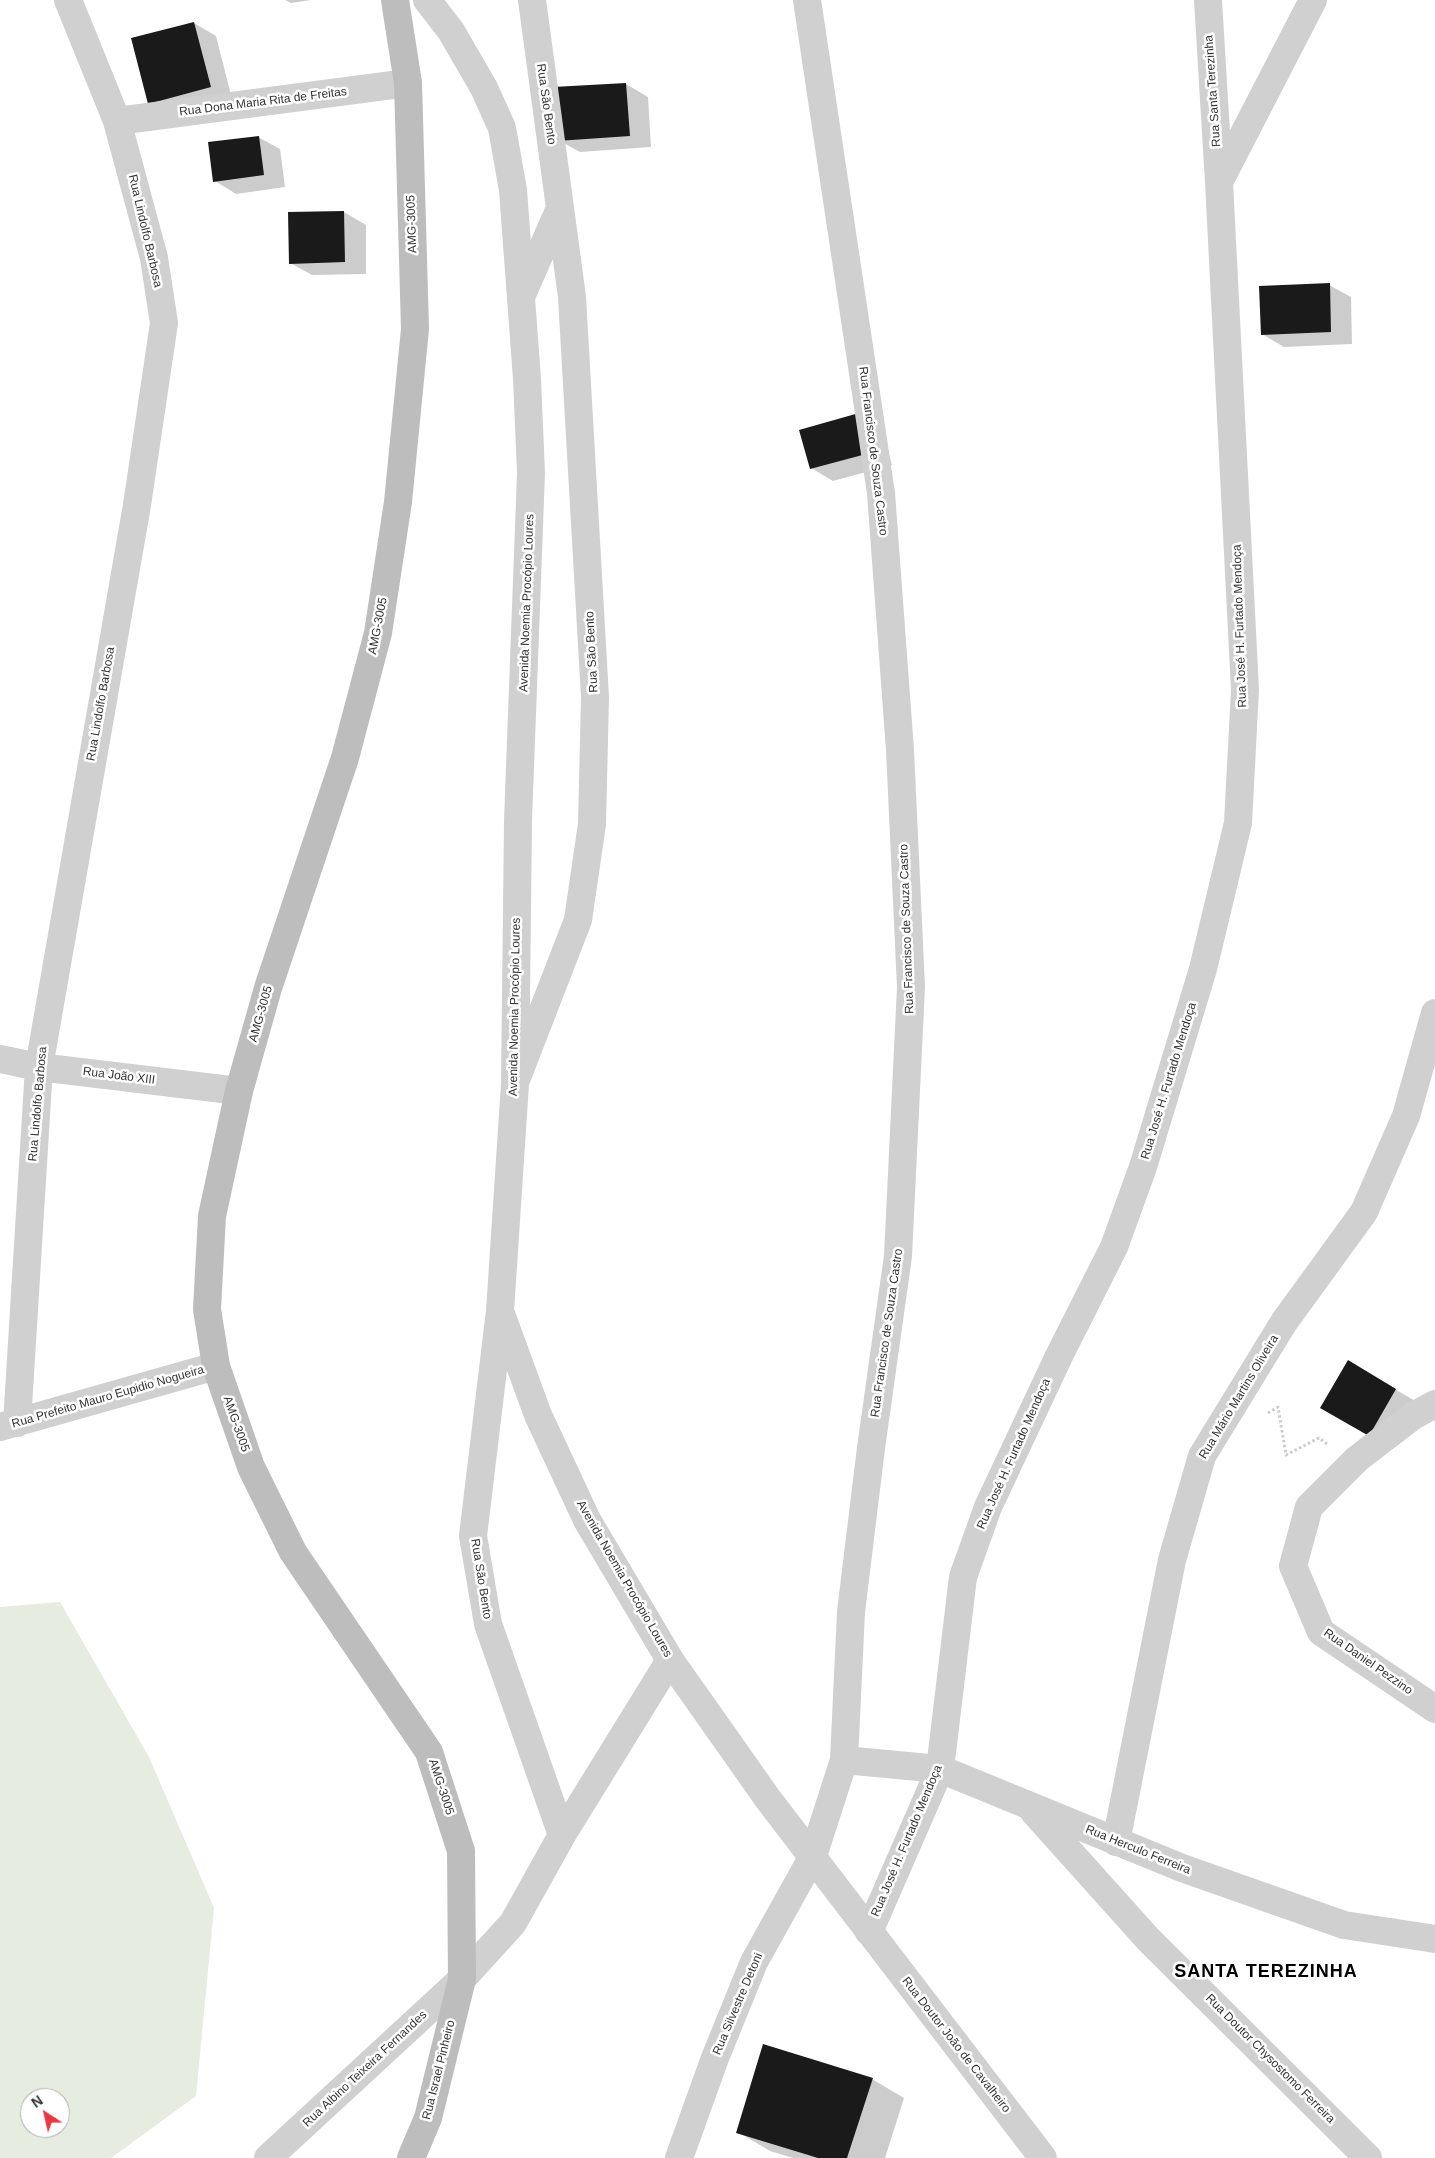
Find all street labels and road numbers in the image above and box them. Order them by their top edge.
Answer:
street label: Rua Santa Terezinha [1202,35,1224,147]
street label: Rua São Bento [533,63,559,145]
street label: Rua Dona Maria Rita de Freitas [178,85,348,119]
street label: Rua Lindolfo Barbosa [125,173,165,289]
street label: AMG-3005 [404,195,420,253]
street label: Rua Francisco de Souza Castro [855,366,891,536]
street label: Avenida Noemia Procópio Loures [517,514,537,692]
street label: Rua José H. Furtado Mendoça [1230,544,1250,708]
street label: AMG-3005 [365,596,391,656]
street label: Rua São Bento [583,611,601,693]
street label: Rua Lindolfo Barbosa [84,646,118,762]
street label: Rua Francisco de Souza Castro [897,844,917,1014]
street label: Avenida Noemia Procópio Loures [506,918,524,1096]
street label: AMG-3005 [246,984,276,1044]
street label: Rua José H. Furtado Mendoça [1138,1001,1200,1161]
street label: Rua Lindolfo Barbosa [26,1046,50,1162]
street label: Rua João XIII [82,1064,156,1088]
street label: Rua Francisco de Souza Castro [868,1248,906,1418]
street label: Rua Mário Martins Oliveira [1196,1332,1282,1462]
street label: Rua Prefeito Mauro Eupidio Nogueira [10,1363,206,1431]
street label: Rua José H. Furtado Mendoça [974,1376,1054,1532]
street label: AMG-3005 [220,1394,252,1454]
street label: Avenida Noemia Procópio Loures [573,1498,675,1660]
street label: Rua São Bento [468,1538,494,1620]
street label: Rua Daniel Pezzino [1321,1626,1415,1698]
street label: AMG-3005 [425,1757,457,1817]
street label: Rua José H. Furtado Mendoça [868,1763,946,1919]
street label: Rua Herculo Ferreira [1083,1822,1193,1878]
street label: Rua Silvestre Detoni [710,1951,766,2057]
street label: Rua Doutor João de Cavalheiro [899,1974,1013,2116]
street label: Rua Doutor Chysostomo Ferreira [1202,1991,1338,2127]
street label: Rua Albino Teixeira Fernandes [300,2008,430,2130]
street label: Rua Israel Pinheiro [420,2019,458,2121]

